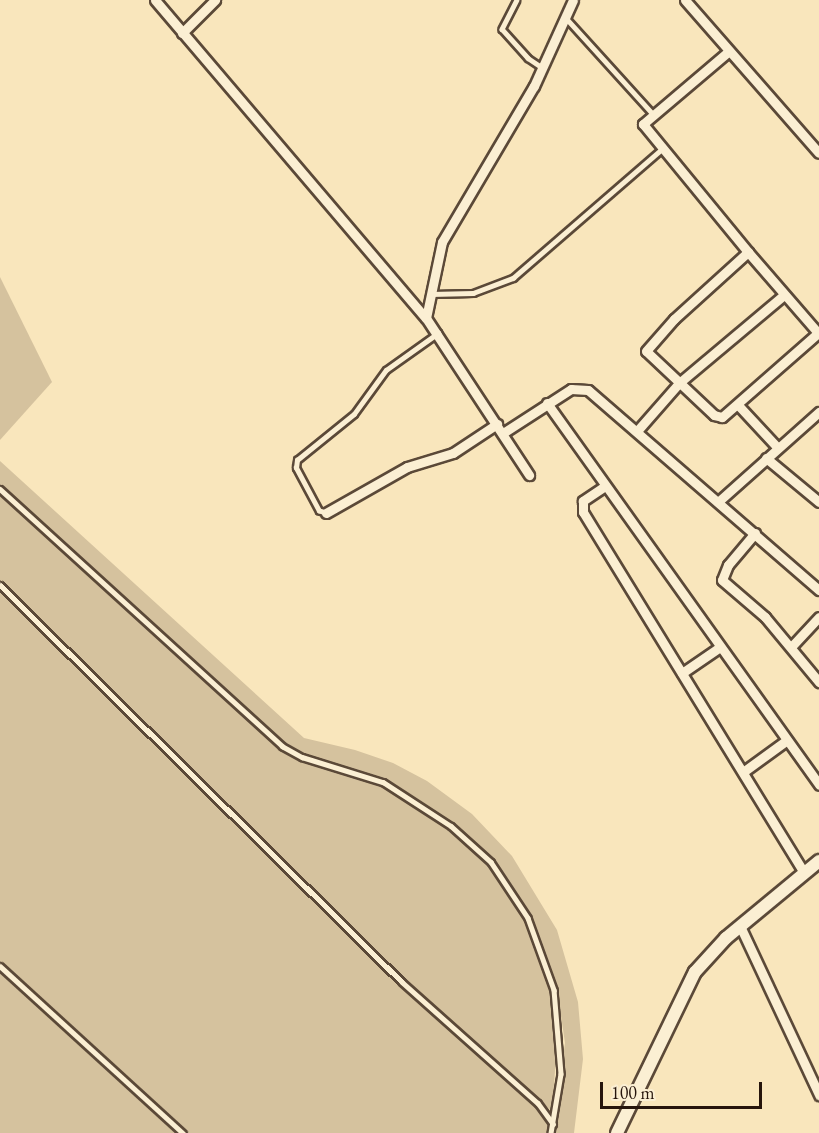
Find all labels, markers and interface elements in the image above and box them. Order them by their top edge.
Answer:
scale bar [603,1070,765,1108]
text: 100 m [611,1081,655,1104]

